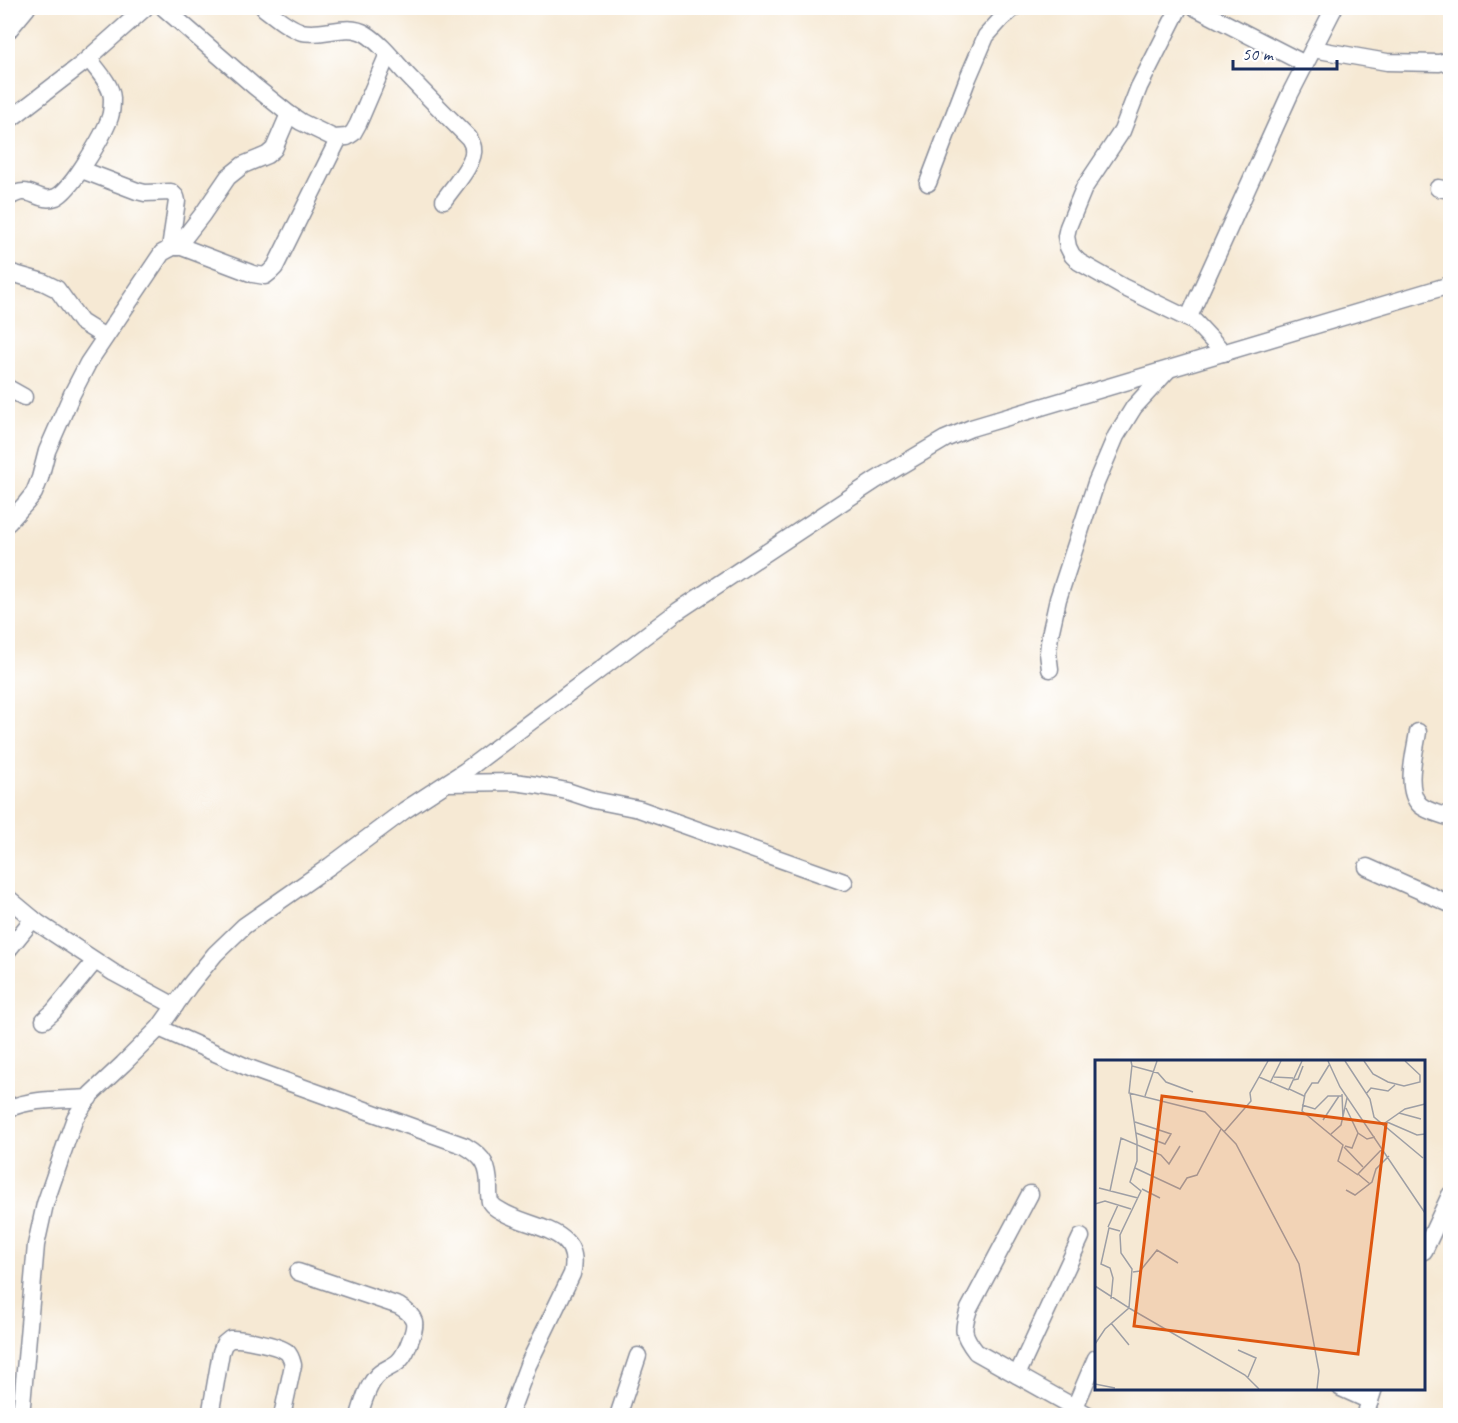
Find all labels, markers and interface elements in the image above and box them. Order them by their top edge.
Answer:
scale bar [1233,33,1336,71]
text: 50 m [1242,43,1275,65]
inset map [1095,1060,1425,1390]

